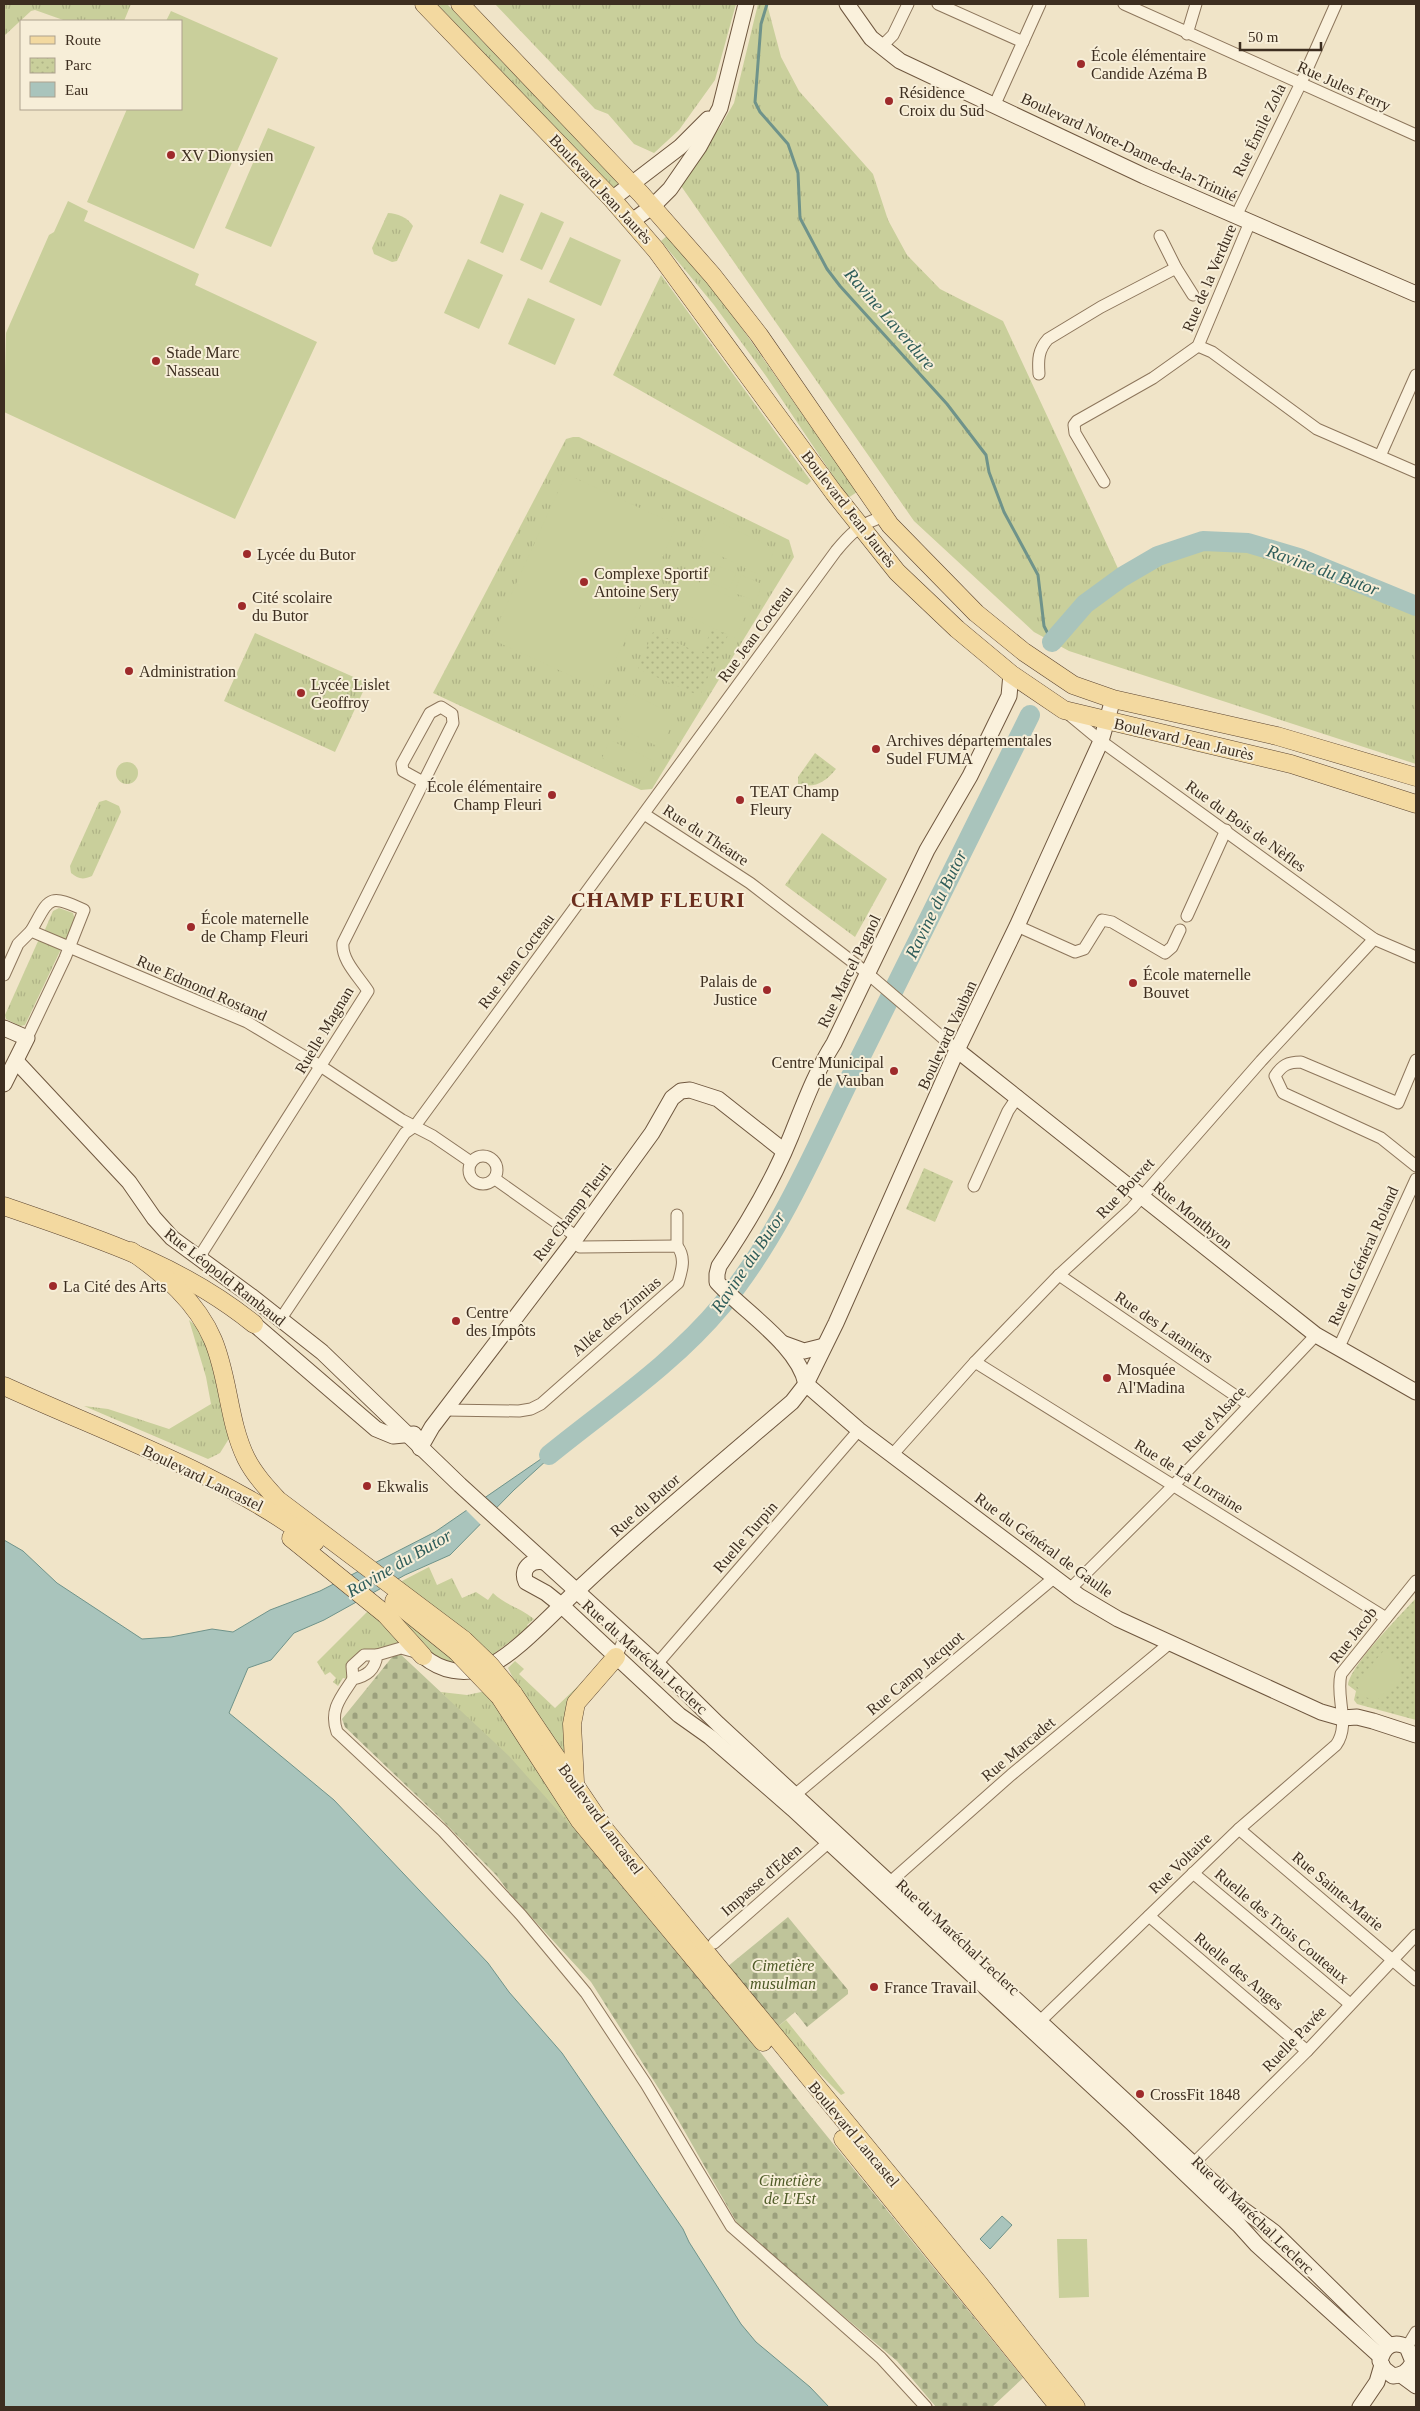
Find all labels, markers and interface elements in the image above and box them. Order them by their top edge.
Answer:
legend [20,20,182,110]
scale bar [1240,20,1321,52]
text: 50 m [1248,29,1279,45]
text: Route [65,32,101,48]
place label: École élémentaire Candide Azéma B [1091,46,1207,82]
text: Parc [65,57,92,73]
marker: École élémentaire Candide Azéma B [1075,58,1087,70]
street label: Rue Jules Ferry [1294,58,1393,115]
street label: Rue Émile Zola [1228,80,1289,179]
text: Eau [65,82,89,98]
place label: Résidence Croix du Sud [899,84,984,119]
street label: Boulevard Notre-Dame-de-la-Trinité [1018,89,1240,205]
marker: Résidence Croix du Sud [883,95,895,107]
street label: Boulevard Jean Jaurès [546,131,656,247]
place label: XV Dionysien [181,147,274,165]
marker: XV Dionysien [165,149,177,161]
street label: Rue de la Verdure [1179,222,1239,334]
water label: Ravine Laverdure [840,263,940,374]
place label: Stade Marc Nasseau [166,344,239,379]
marker: Stade Marc Nasseau [150,355,162,367]
street label: Boulevard Jean Jaurès [798,447,900,571]
water label: Ravine du Butor [1263,540,1383,600]
place label: Lycée du Butor [257,546,356,564]
marker: Lycée du Butor [241,548,253,560]
place label: Complexe Sportif Antoine Sery [594,565,709,601]
marker: Complexe Sportif Antoine Sery [578,576,590,588]
street label: Rue Jean Cocteau [714,583,796,685]
place label: Cité scolaire du Butor [252,589,332,624]
marker: Cité scolaire du Butor [236,600,248,612]
place label: Administration [139,663,236,680]
marker: Administration [123,665,135,677]
place label: Lycée Lislet Geoffroy [311,676,390,712]
marker: Lycée Lislet Geoffroy [295,687,307,699]
street label: Boulevard Jean Jaurès [1112,715,1256,763]
place label: Archives départementales Sudel FUMA [886,732,1052,767]
marker: Archives départementales Sudel FUMA [870,743,882,755]
place label: École élémentaire Champ Fleuri [427,777,543,814]
street label: Rue du Bois de Nèfles [1183,777,1309,875]
place label: TEAT Champ Fleury [750,783,839,819]
marker: École élémentaire Champ Fleuri [546,789,558,801]
marker: TEAT Champ Fleury [734,794,746,806]
street label: Rue du Théatre [660,801,752,869]
water label: Ravine du Butor [901,846,971,962]
district label: CHAMP FLEURI [571,888,745,912]
place label: École maternelle de Champ Fleuri [201,909,309,946]
street label: Rue Jean Cocteau [475,910,557,1012]
street label: Rue Marcel Pagnol [814,911,885,1031]
marker: École maternelle de Champ Fleuri [185,921,197,933]
street label: Rue Edmond Rostand [134,952,270,1024]
place label: École maternelle Bouvet [1143,965,1251,1001]
place label: Palais de Justice [700,973,757,1008]
marker: École maternelle Bouvet [1127,977,1139,989]
street label: Boulevard Vauban [914,978,980,1092]
street label: Ruelle Magnan [291,984,357,1077]
marker: Palais de Justice [761,984,773,996]
place label: Centre Municipal de Vauban [772,1054,885,1089]
marker: Centre Municipal de Vauban [888,1065,900,1077]
street label: Rue Bouvet [1093,1154,1158,1222]
street label: Rue Champ Fleuri [530,1159,615,1265]
street label: Rue Monthyon [1150,1178,1236,1253]
street label: Rue du Général Roland [1325,1184,1401,1328]
water label: Ravine du Butor [706,1207,790,1317]
street label: Rue Léopold Rambaud [161,1225,289,1330]
street label: Allée des Zinnias [568,1273,664,1359]
place label: La Cité des Arts [63,1278,167,1295]
marker: La Cité des Arts [47,1280,59,1292]
street label: Rue des Lataniers [1112,1288,1216,1366]
place label: Centre des Impôts [466,1304,536,1340]
marker: Centre des Impôts [450,1315,462,1327]
place label: Mosquée Al'Madina [1117,1361,1185,1396]
marker: Mosquée Al'Madina [1101,1372,1113,1384]
street label: Rue d'Alsace [1179,1382,1249,1456]
street label: Rue de La Lorraine [1132,1436,1246,1516]
street label: Boulevard Lancastel [140,1441,267,1515]
street label: Rue du Butor [607,1470,684,1540]
place label: Ekwalis [377,1478,429,1495]
marker: Ekwalis [361,1480,373,1492]
street label: Rue du Général de Gaulle [972,1489,1116,1601]
street label: Ruelle Turpin [710,1498,781,1577]
water label: Ravine du Butor [342,1524,456,1602]
street label: Rue du Maréchal Leclerc [579,1596,711,1718]
street label: Rue Jacob [1326,1604,1380,1666]
street label: Rue Camp Jacquot [863,1627,968,1719]
street label: Rue Marcadet [978,1713,1058,1784]
street label: Boulevard Lancastel [555,1761,647,1878]
street label: Rue Voltaire [1145,1829,1215,1897]
street label: Impasse d'Eden [718,1841,805,1920]
street label: Rue Sainte-Marie [1289,1848,1387,1934]
street label: Ruelle des Trois Couteaux [1212,1865,1352,1987]
street label: Rue du Maréchal Leclerc [893,1875,1023,1999]
street label: Ruelle des Anges [1190,1929,1287,2014]
park label: Cimetière musulman [750,1957,816,1992]
place label: France Travail [884,1979,977,1996]
marker: France Travail [868,1981,880,1993]
street label: Ruelle Pavée [1259,2003,1329,2075]
street label: Boulevard Lancastel [805,2078,903,2190]
place label: CrossFit 1848 [1150,2086,1240,2103]
marker: CrossFit 1848 [1134,2088,1146,2100]
street label: Rue du Maréchal Leclerc [1189,2153,1317,2277]
park label: Cimetière de L'Est [759,2172,821,2207]

